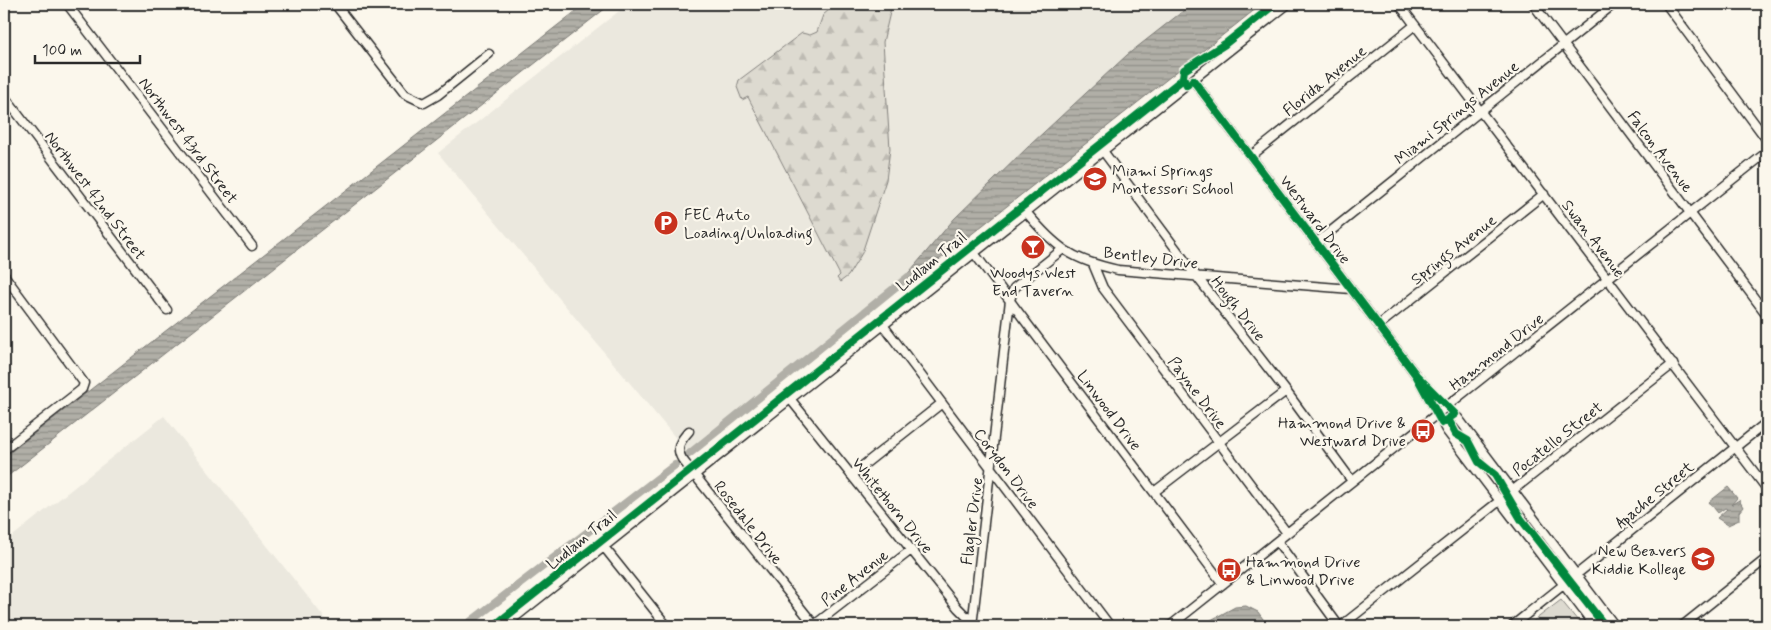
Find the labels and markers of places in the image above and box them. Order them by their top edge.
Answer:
place label: Miami Springs Montessori School [1112,161,1234,200]
school or university icon: Miami Springs Montessori School [1082,166,1108,192]
place label: FEC Auto Loading/Unloading [684,205,813,245]
parking icon: FEC Auto Loading/Unloading [653,210,679,236]
bar icon: Woodys West End Tavern [1020,234,1046,260]
place label: Woodys West End Tavern [990,263,1076,302]
place label: Hammond Drive & Westward Drive [1278,413,1406,452]
bus stop icon: Hammond Drive & Westward Drive [1410,418,1436,444]
place label: New Beavers Kiddie Kollege [1592,541,1686,580]
school or university icon: New Beavers Kiddie Kollege [1690,546,1716,572]
place label: Hammond Drive & Linwood Drive [1246,552,1360,591]
bus stop icon: Hammond Drive & Linwood Drive [1216,557,1242,583]

